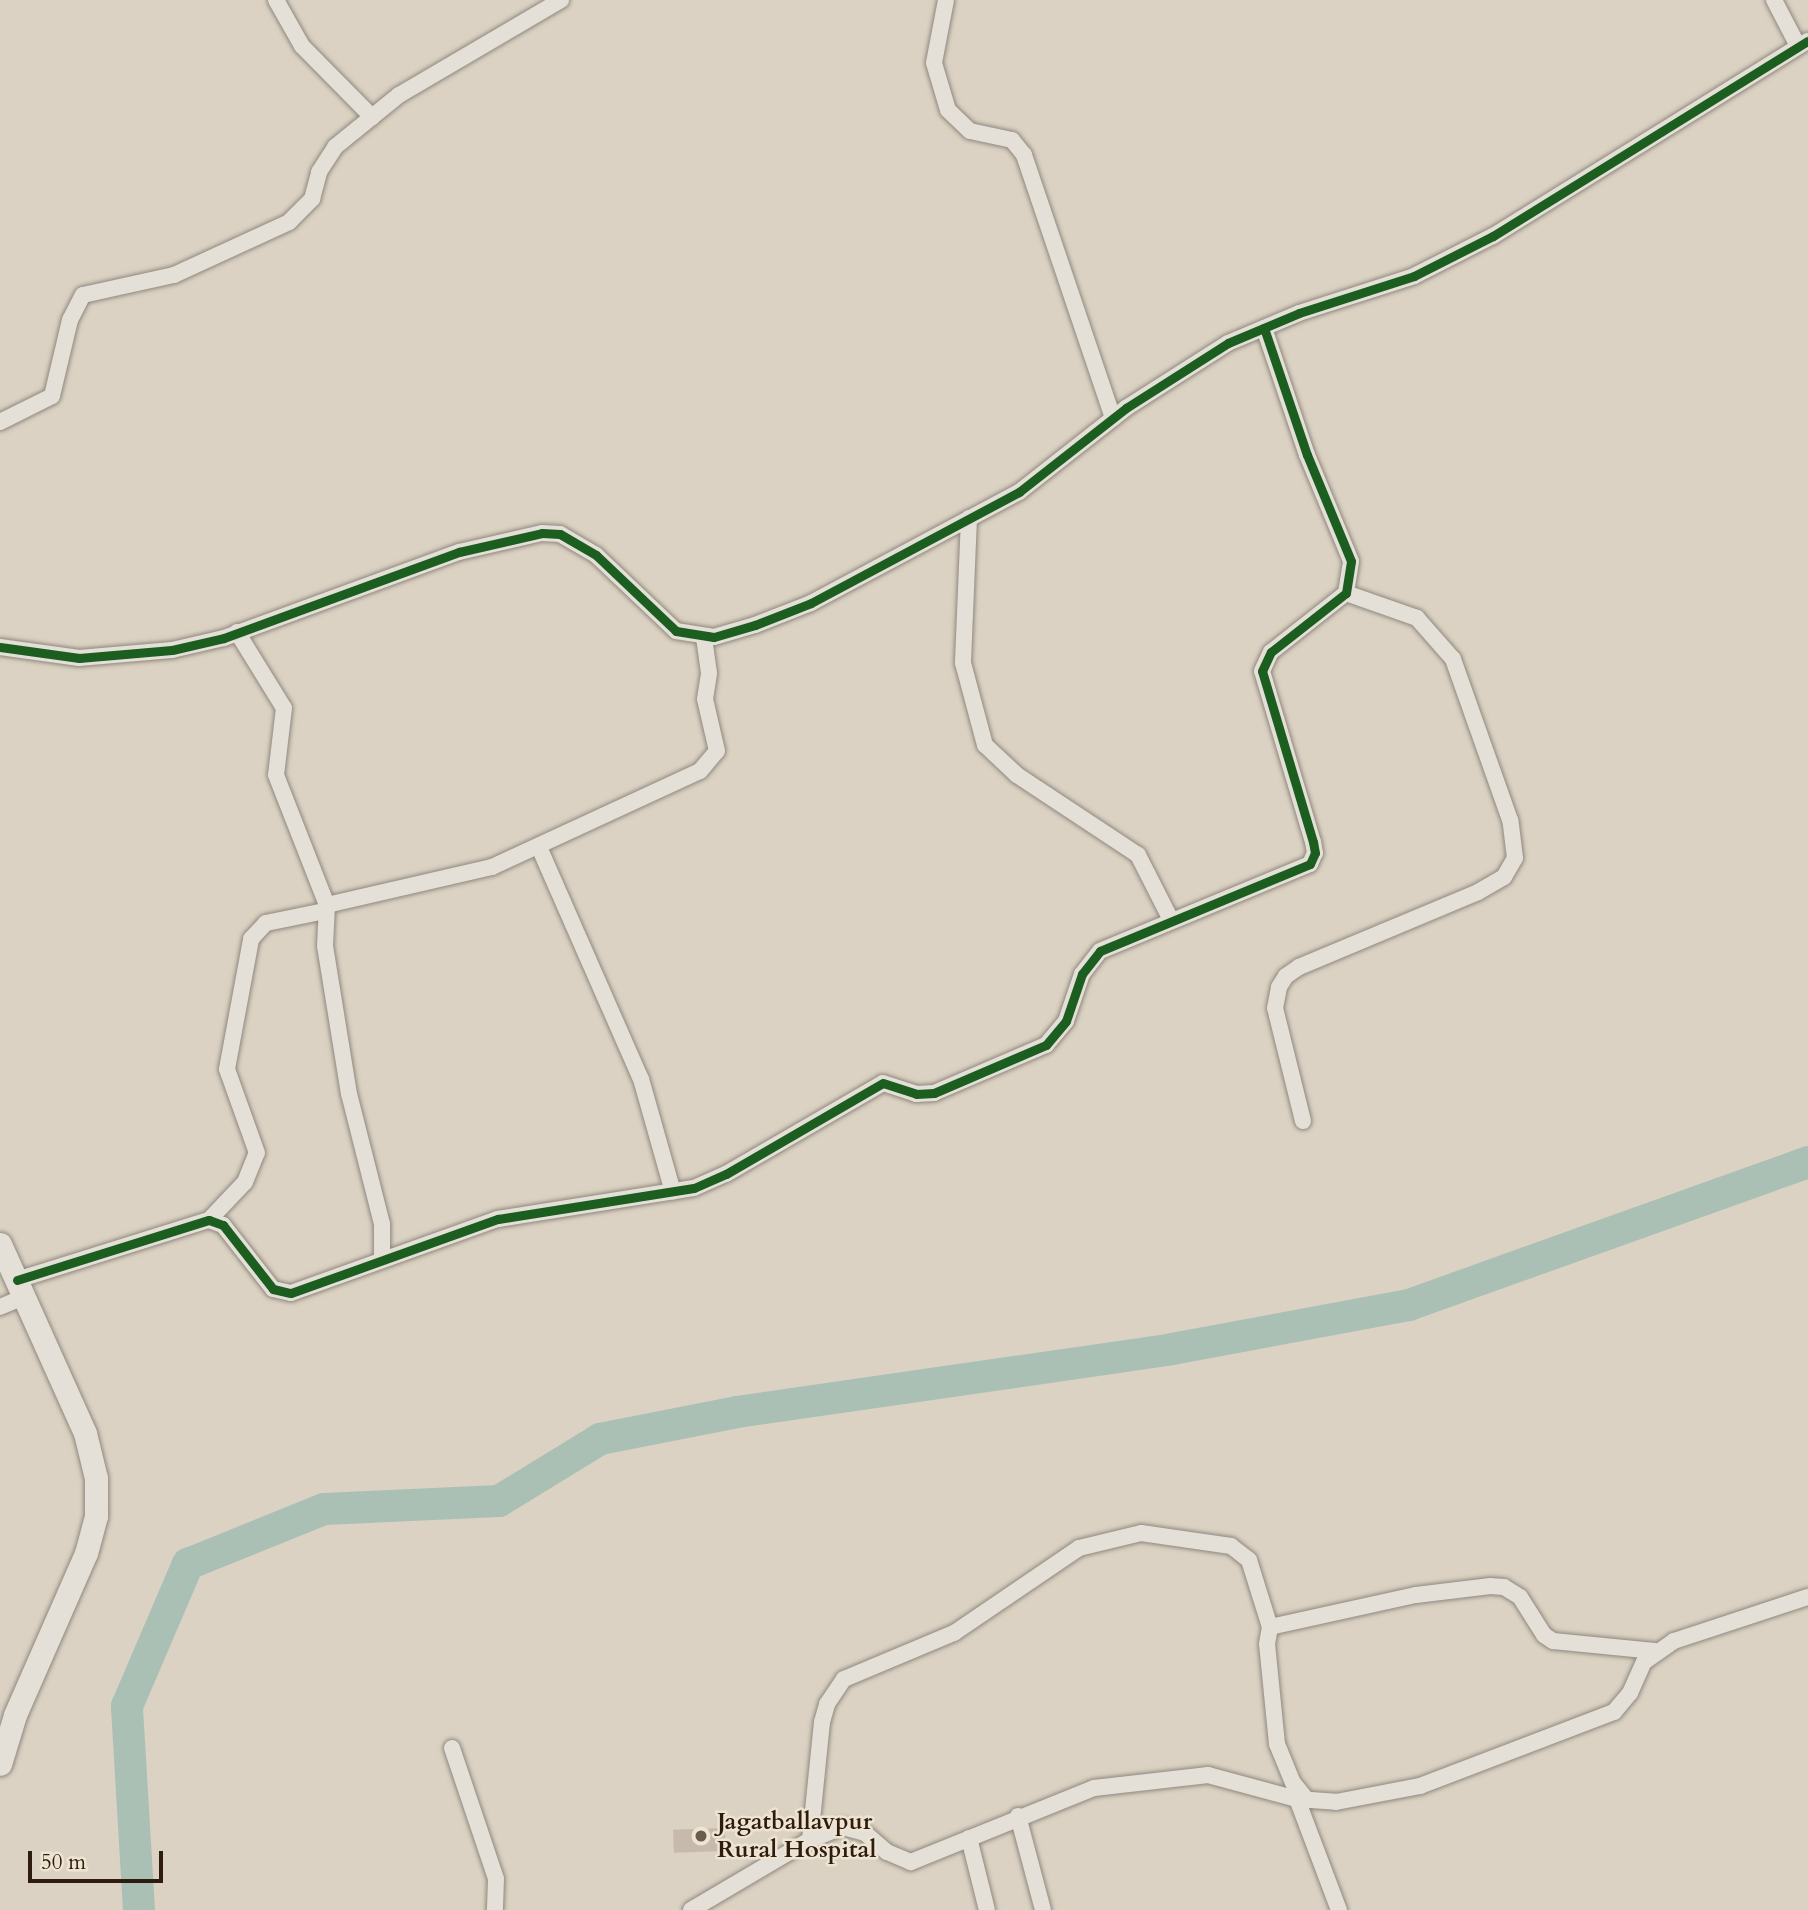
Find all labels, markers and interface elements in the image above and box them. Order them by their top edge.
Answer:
place label: Jagatballavpur Rural Hospital [717,1808,876,1864]
marker: Jagatballavpur Rural Hospital [691,1826,711,1846]
scale bar [32,1836,166,1880]
text: 50 m [41,1848,86,1877]

